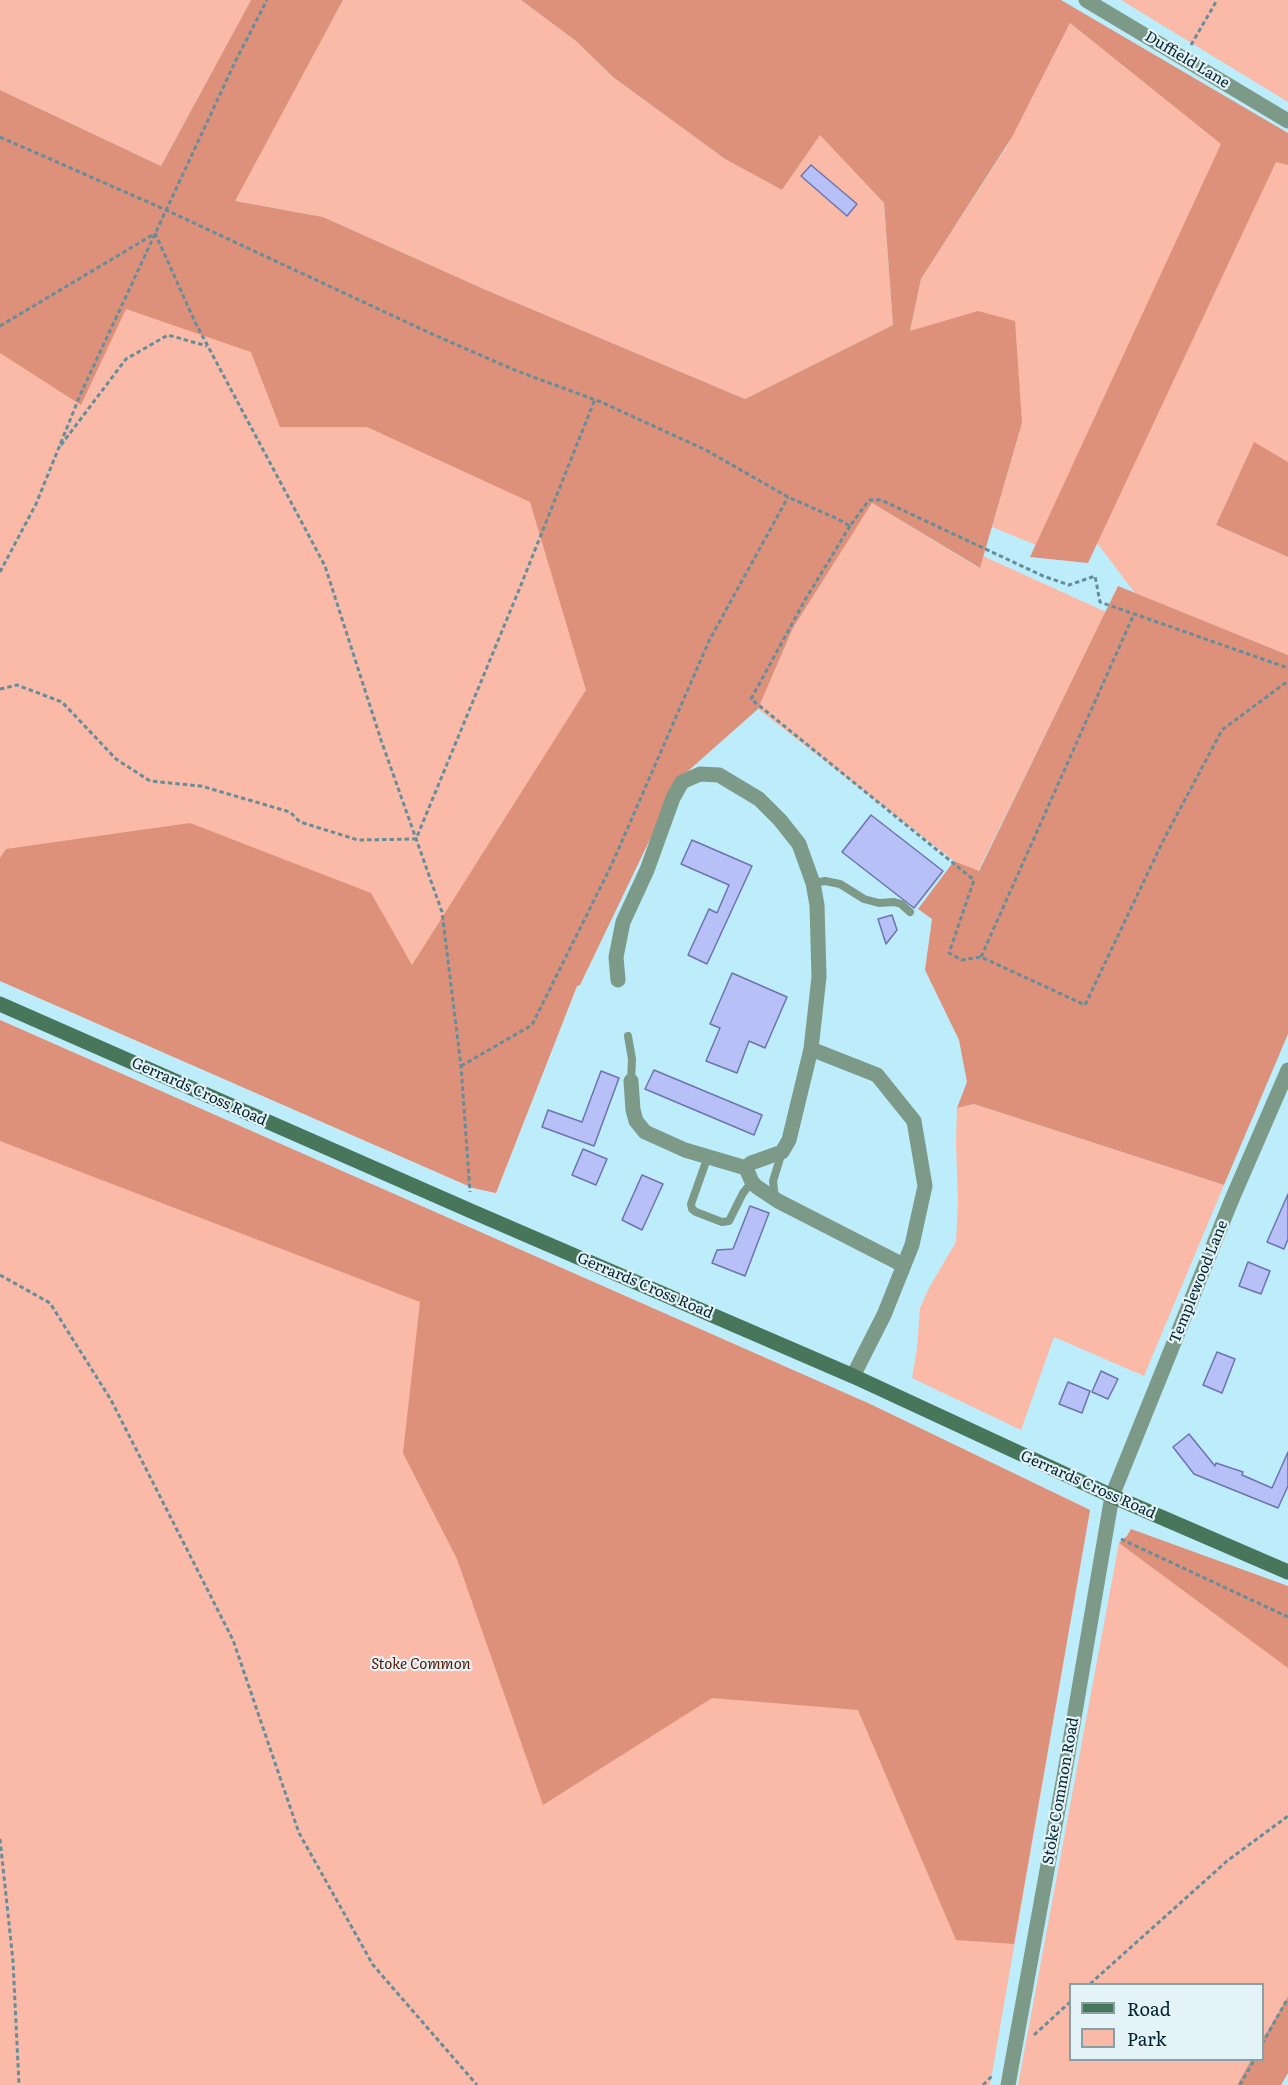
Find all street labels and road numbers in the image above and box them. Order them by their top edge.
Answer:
street label: Duffield Lane [1141,28,1233,92]
street label: Gerrards Cross Road [129,1054,269,1130]
street label: Templewood Lane [1166,1218,1232,1346]
street label: Gerrards Cross Road [574,1249,716,1323]
street label: Gerrards Cross Road [1018,1447,1158,1523]
street label: Stoke Common Road [1039,1716,1083,1866]

